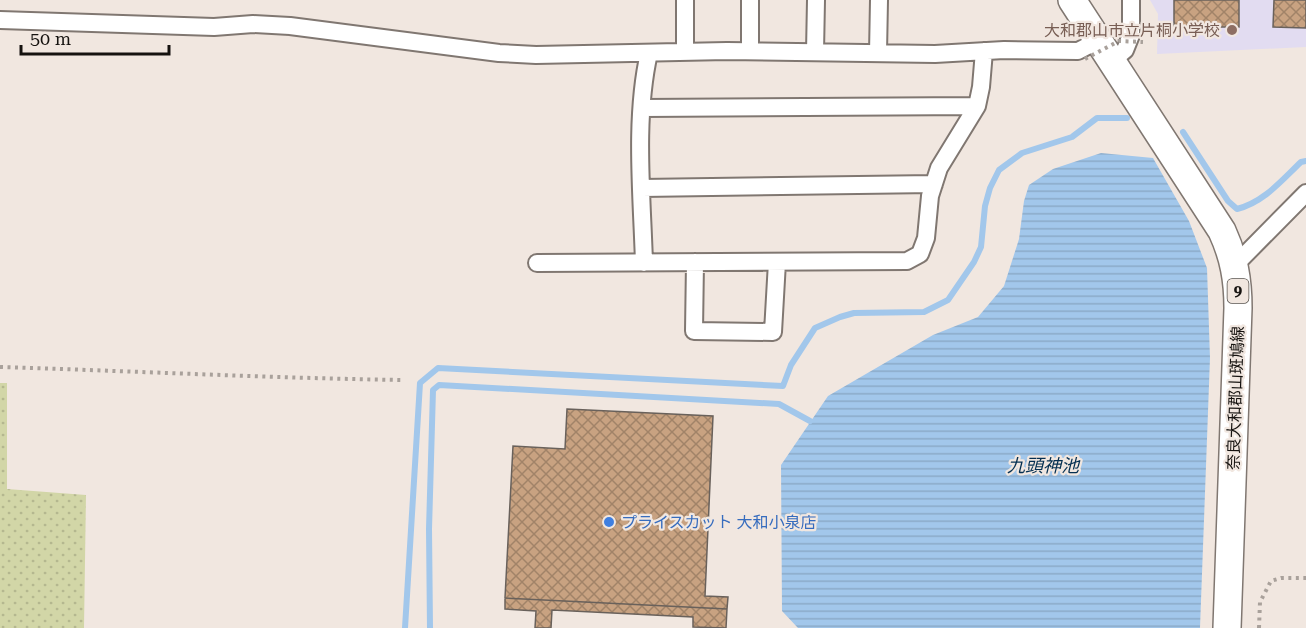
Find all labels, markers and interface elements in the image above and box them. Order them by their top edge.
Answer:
scale bar [21,18,170,56]
place label: 大和郡山市立片桐小学校 [1044,21,1220,40]
marker: 大和郡山市立片桐小学校 [1225,23,1239,37]
text: 50 m [30,28,71,49]
road number: 9 [1228,279,1248,303]
street label: 奈良大和郡山斑鳩線 [1223,326,1248,470]
water label: 九頭神池 [1007,455,1081,476]
place label: プライスカット 大和小泉店 [621,513,817,532]
marker: プライスカット 大和小泉店 [602,515,616,529]

